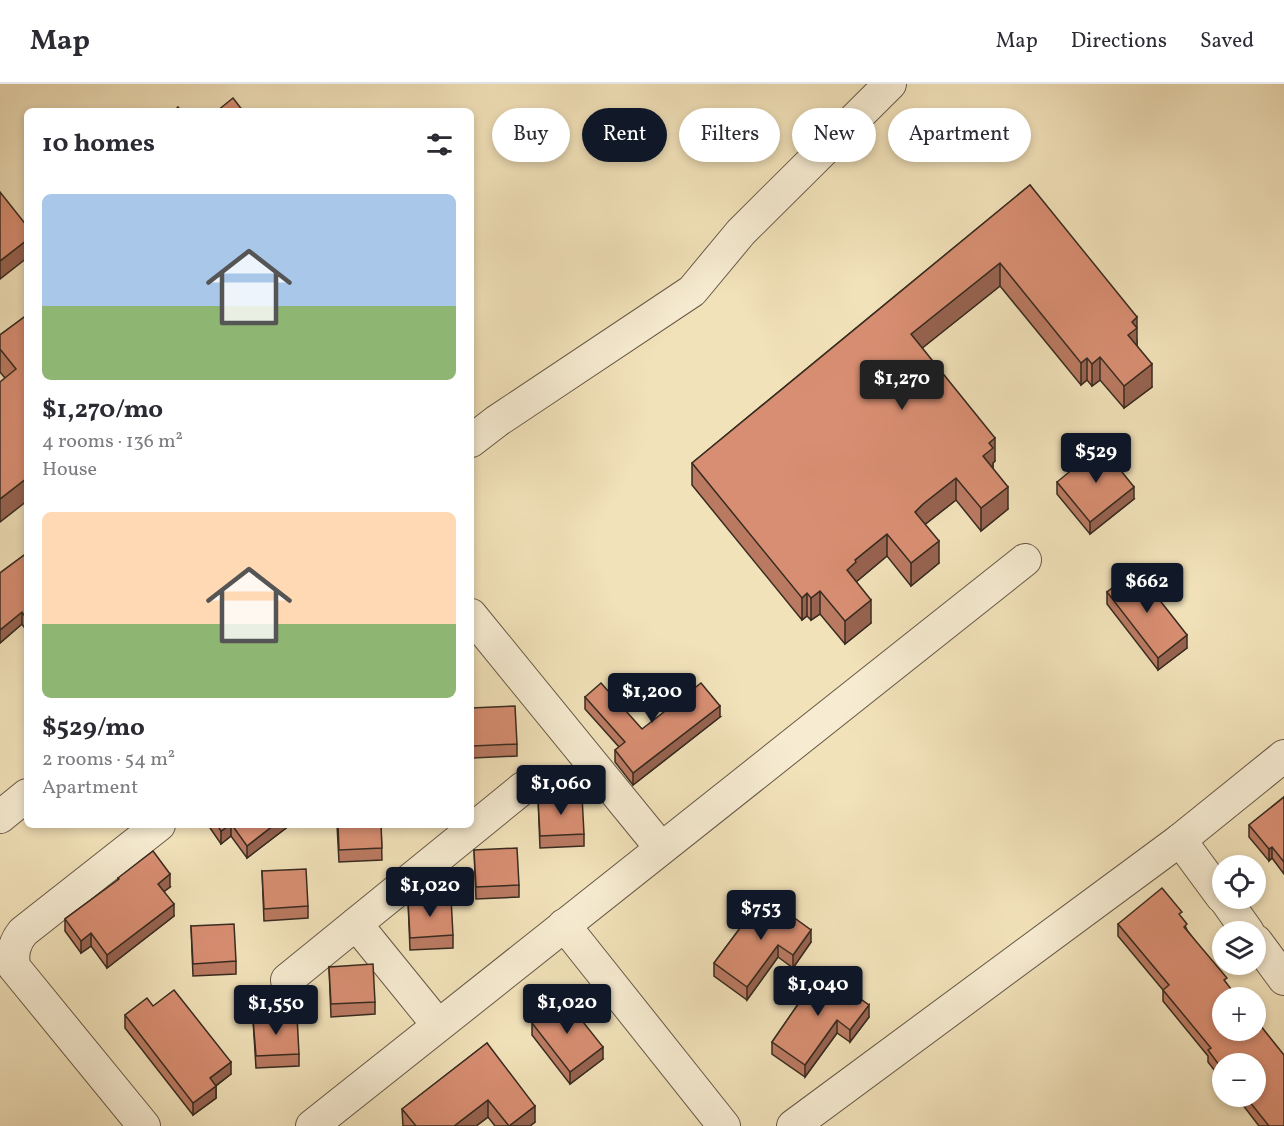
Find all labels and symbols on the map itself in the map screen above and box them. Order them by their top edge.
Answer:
pin: $1,270 [853,360,951,411]
pin: $529 [1060,433,1132,484]
pin: $662 [1111,563,1183,614]
pin: $1,200 [603,673,701,724]
pin: $1,060 [512,765,610,816]
pin: $1,020 [381,867,479,918]
pin: $753 [725,890,797,941]
pin: $1,040 [769,966,867,1017]
pin: $1,020 [518,984,616,1035]
pin: $1,550 [227,985,325,1036]

